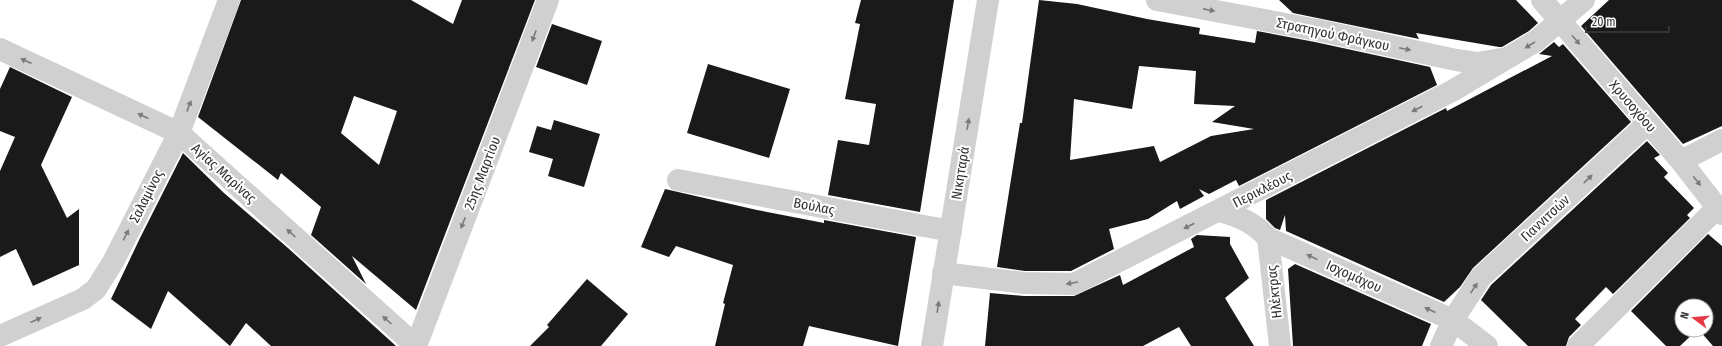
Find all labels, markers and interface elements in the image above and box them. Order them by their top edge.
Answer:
one-way arrow [1203,7,1215,13]
scale bar [1586,8,1669,34]
street label: Στρατηγού Φράγκου [1275,14,1391,55]
text: 20 m [1592,15,1616,29]
one-way arrow [530,31,536,43]
one-way arrow [1572,35,1581,45]
one-way arrow [1524,42,1536,49]
one-way arrow [1399,47,1411,53]
one-way arrow [20,58,31,64]
street label: Χρυσοχόου [1605,77,1660,136]
one-way arrow [186,99,192,111]
one-way arrow [1411,106,1422,112]
one-way arrow [138,113,149,119]
one-way arrow [965,118,971,130]
street label: 25ης Μαρτίου [461,134,504,212]
street label: Αγίας Μαρίνας [188,140,260,207]
street label: Νικηταρά [948,145,973,201]
street label: Σαλαμίνος [126,167,167,226]
street label: Περικλέους [1230,167,1295,212]
one-way arrow [1583,174,1593,183]
one-way arrow [1693,176,1702,187]
street label: Γιαννιτσών [1517,191,1573,245]
street label: Βούλας [792,194,836,219]
one-way arrow [459,218,465,230]
one-way arrow [1183,223,1195,229]
one-way arrow [286,229,295,238]
one-way arrow [123,230,129,241]
one-way arrow [1306,254,1317,260]
street label: Ισχομάχου [1323,257,1384,296]
street label: Ηλέκτρας [1263,264,1286,319]
one-way arrow [1066,280,1079,286]
one-way arrow [1471,282,1478,294]
north arrow [1674,298,1714,338]
one-way arrow [935,301,941,314]
one-way arrow [1425,307,1436,313]
text: N [1678,310,1692,320]
one-way arrow [383,316,392,325]
one-way arrow [30,317,41,323]

